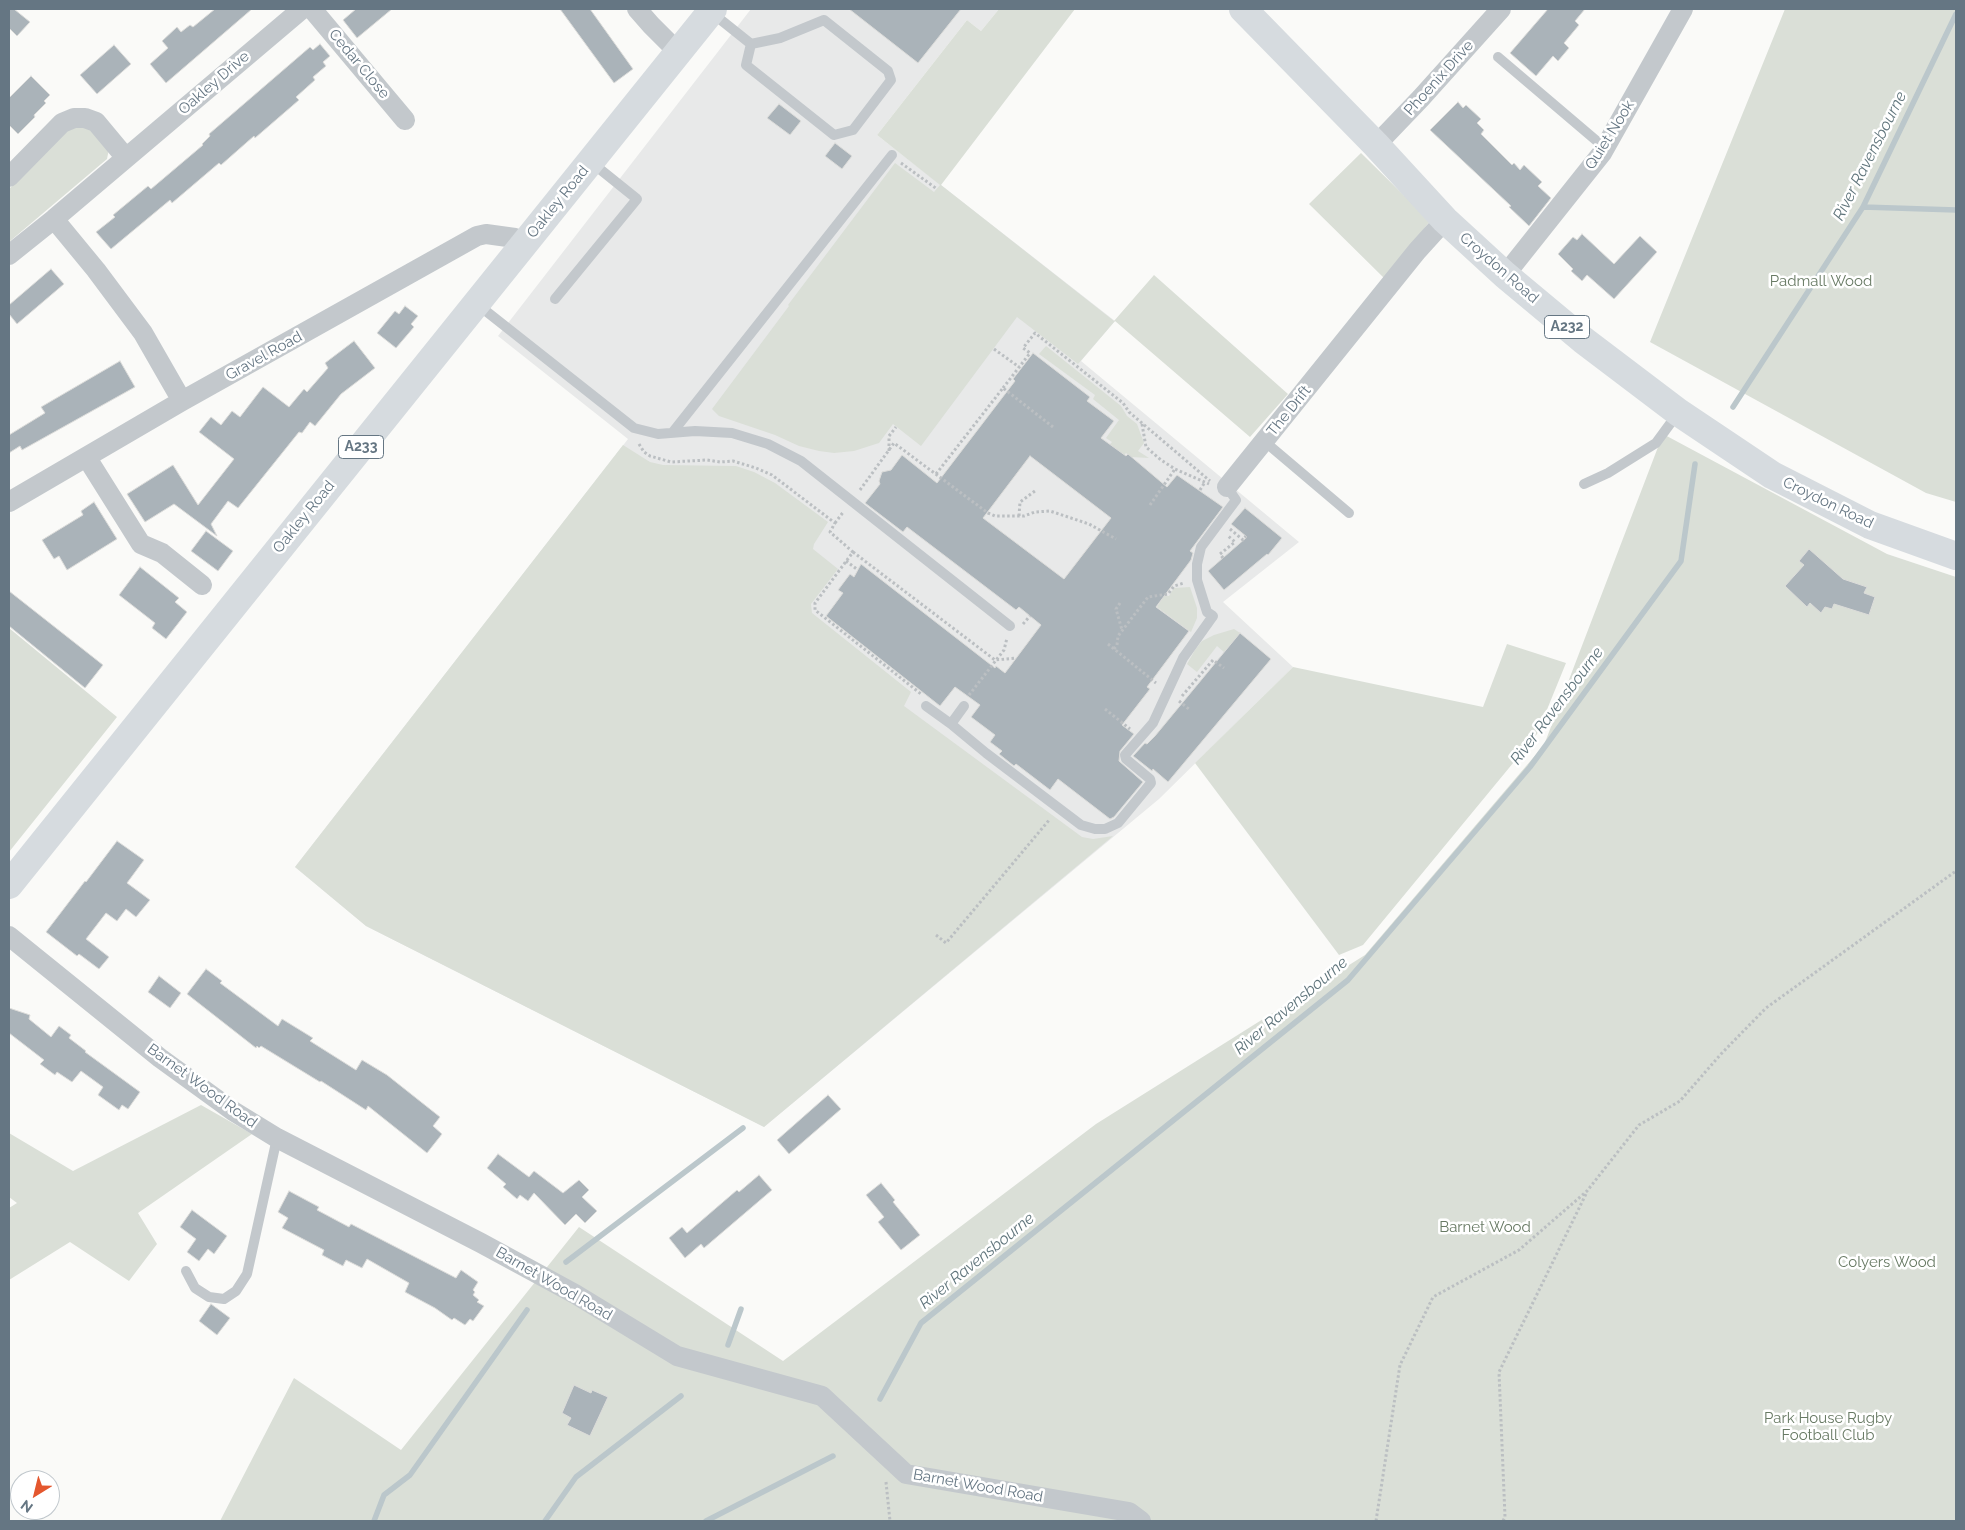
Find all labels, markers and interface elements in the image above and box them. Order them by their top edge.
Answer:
street label: Cedar Close [325,26,393,102]
street label: Phoenix Drive [1401,37,1477,119]
street label: Oakley Drive [175,47,253,119]
water label: River Ravensbourne [1829,88,1911,224]
street label: Quiet Nook [1582,97,1638,173]
street label: Oakley Road [523,162,593,242]
street label: Croydon Road [1456,229,1542,307]
park label: Padmall Wood [1770,272,1872,290]
road number: A232 [1544,316,1590,338]
street label: Gravel Road [223,328,305,384]
street label: The Drift [1263,382,1315,440]
road number: A233 [338,436,384,458]
street label: Croydon Road [1780,473,1876,533]
street label: Oakley Road [269,477,339,557]
water label: River Ravensbourne [1507,644,1607,768]
water label: River Ravensbourne [1230,953,1352,1059]
street label: Barnet Wood Road [144,1040,260,1132]
water label: River Ravensbourne [916,1209,1038,1313]
park label: Barnet Wood [1439,1218,1531,1236]
street label: Barnet Wood Road [493,1243,615,1325]
park label: Colyers Wood [1838,1253,1936,1271]
park label: Park House Rugby Football Club [1764,1409,1892,1444]
street label: Barnet Wood Road [912,1466,1044,1506]
north arrow [10,1470,60,1520]
text: N [18,1497,36,1516]

